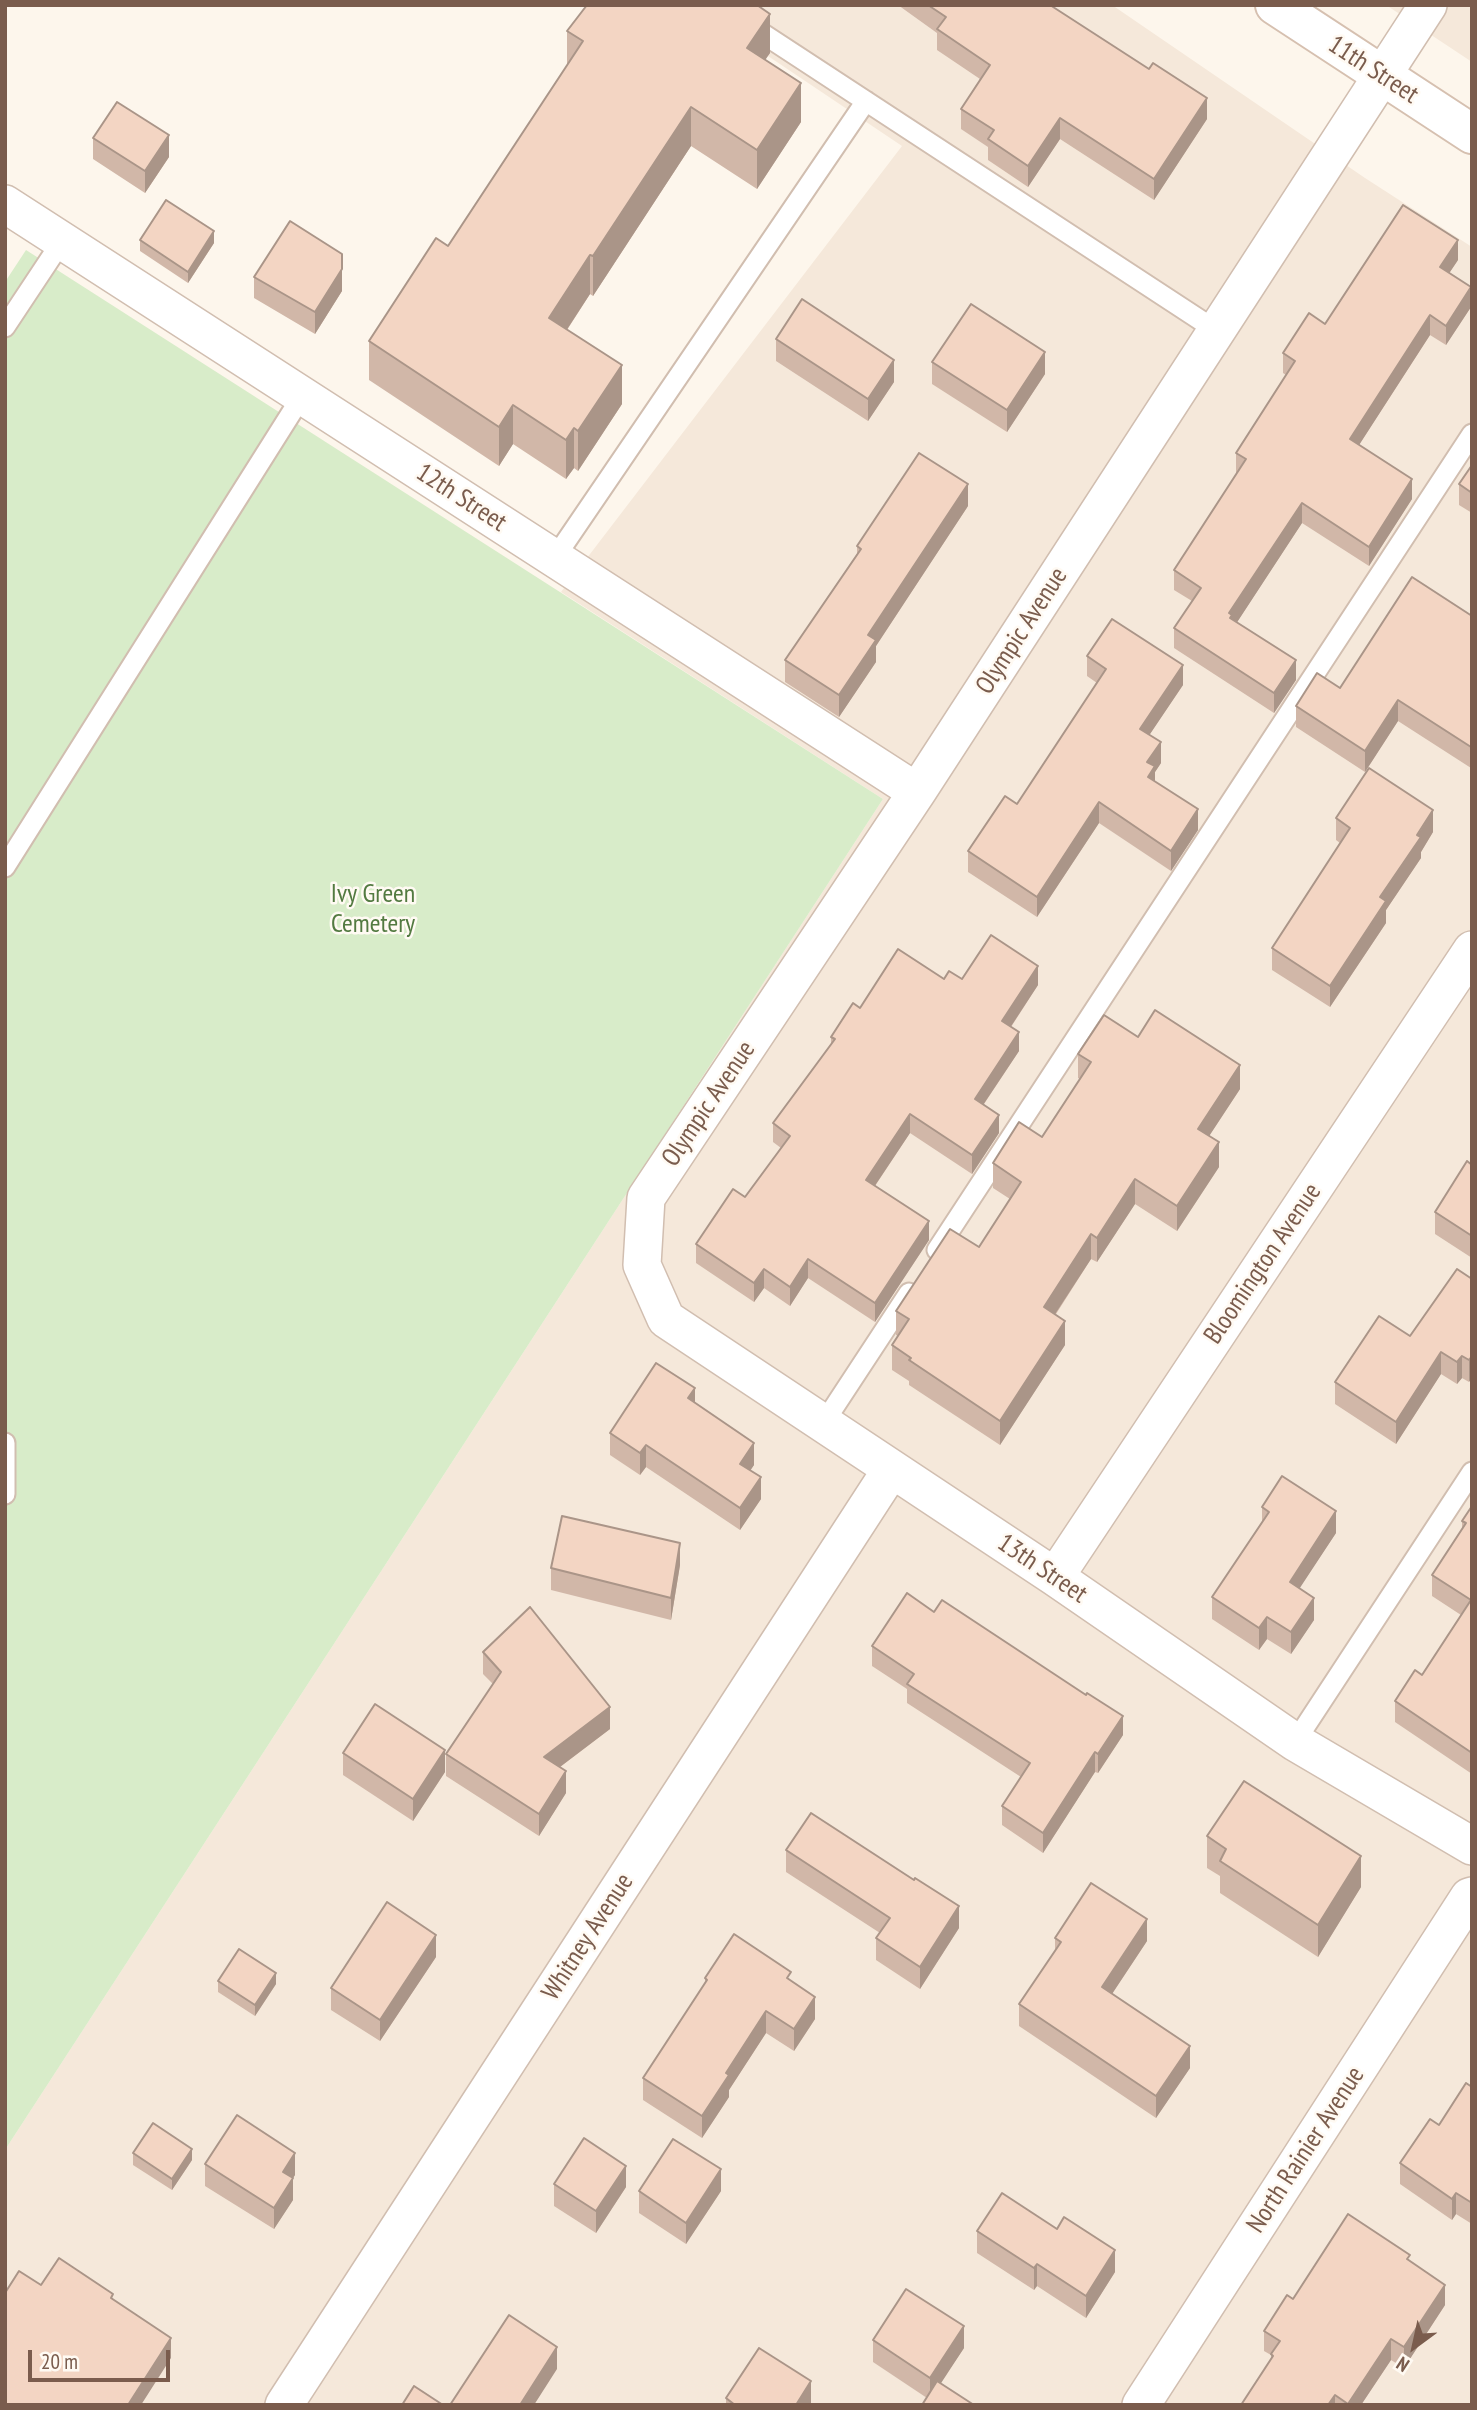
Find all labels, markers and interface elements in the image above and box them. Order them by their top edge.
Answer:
street label: 11th Street [1322,29,1424,111]
street label: 12th Street [410,457,512,539]
street label: Olympic Avenue [970,562,1074,700]
park label: Ivy Green Cemetery [331,879,415,940]
street label: Olympic Avenue [656,1035,762,1173]
street label: Bloomington Avenue [1198,1178,1328,1350]
street label: 13th Street [991,1528,1093,1610]
street label: Whitney Avenue [536,1868,640,2006]
street label: North Rainier Avenue [1241,2061,1371,2239]
north arrow [1379,2312,1449,2382]
scale bar [32,2336,173,2380]
text: 20 m [41,2348,78,2375]
text: N [1392,2352,1413,2377]

